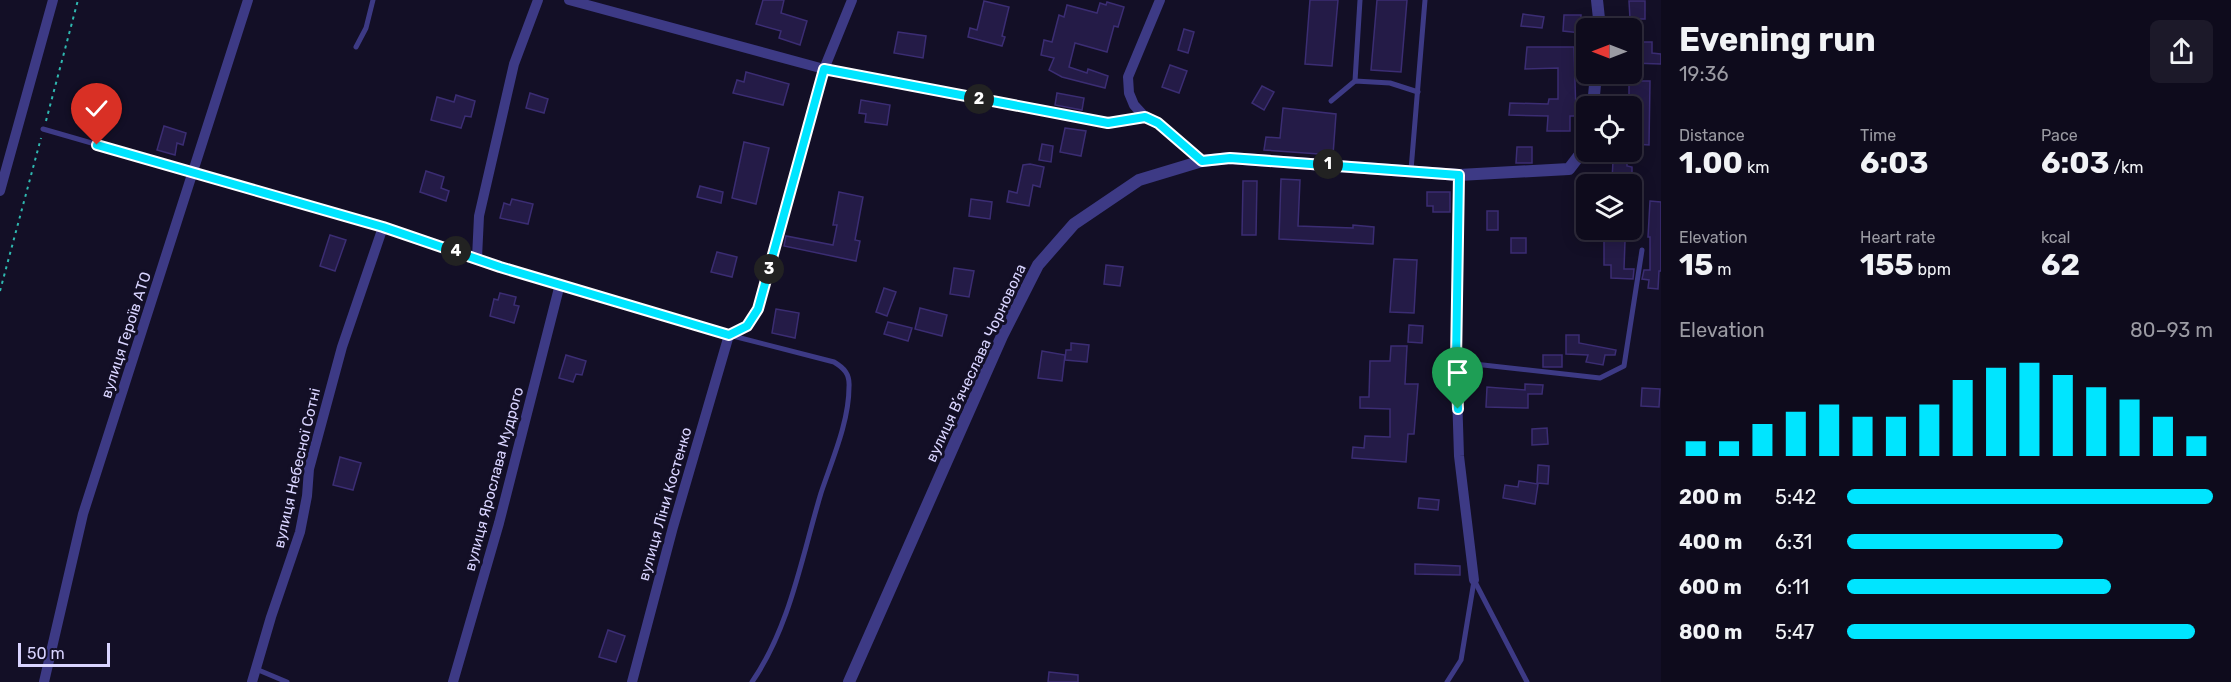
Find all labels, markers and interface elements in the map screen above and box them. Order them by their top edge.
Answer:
north arrow [1576,18,1642,84]
map controls [1576,18,1642,240]
text: Evening run [1679,20,1876,59]
button: share [2150,20,2213,83]
text: 19:36 [1679,62,1729,86]
pin [71,83,122,145]
pin: 2 [964,84,994,114]
text: 2 [974,89,984,108]
icon: check [80,92,113,125]
button: locate [1576,96,1642,162]
text: Distance [1679,126,1745,145]
text: Time [1860,126,1896,145]
text: Pace [2041,126,2078,145]
text: 1.00 [1679,145,1743,181]
text: 6:03 [1860,145,1928,181]
text: 6:03 [2041,145,2109,181]
pin: 1 [1313,149,1343,179]
text: 1 [1324,154,1332,173]
text: km [1743,158,1769,177]
text: /km [2109,158,2144,177]
button: layers [1576,174,1642,240]
text: Elevation [1679,228,1748,247]
text: Heart rate [1860,228,1935,247]
text: kcal [2041,228,2070,247]
pin: 4 [441,236,471,266]
text: 4 [451,241,461,260]
text: 15 [1679,247,1713,283]
text: 155 [1860,247,1914,283]
text: 62 [2041,247,2080,283]
pin: 3 [754,254,784,284]
text: 3 [764,259,774,278]
text: m [1713,260,1731,279]
text: bpm [1914,260,1951,279]
street label: вулиця Вʼячеслава Чорновола [922,261,1030,465]
street label: вулиця Героїв АТО [97,270,155,400]
text: Elevation [1679,318,1765,342]
text: 80–93 m [2130,318,2213,342]
pin [1432,347,1483,409]
icon: arrive [1441,356,1474,389]
street label: вулиця Ярослава Мудрого [461,385,527,573]
street label: вулиця Небесної Сотні [270,386,324,550]
street label: вулиця Ліни Костенко [634,425,696,583]
text: 200 m [1679,485,1742,509]
text: 5:42 [1775,485,1816,509]
text: 400 m [1679,530,1742,554]
text: 6:31 [1775,530,1812,554]
text: 600 m [1679,575,1742,599]
text: 6:11 [1775,575,1809,599]
text: 800 m [1679,620,1742,644]
text: 5:47 [1775,620,1814,644]
scale bar [18,640,110,668]
text: 50 m [27,644,65,663]

